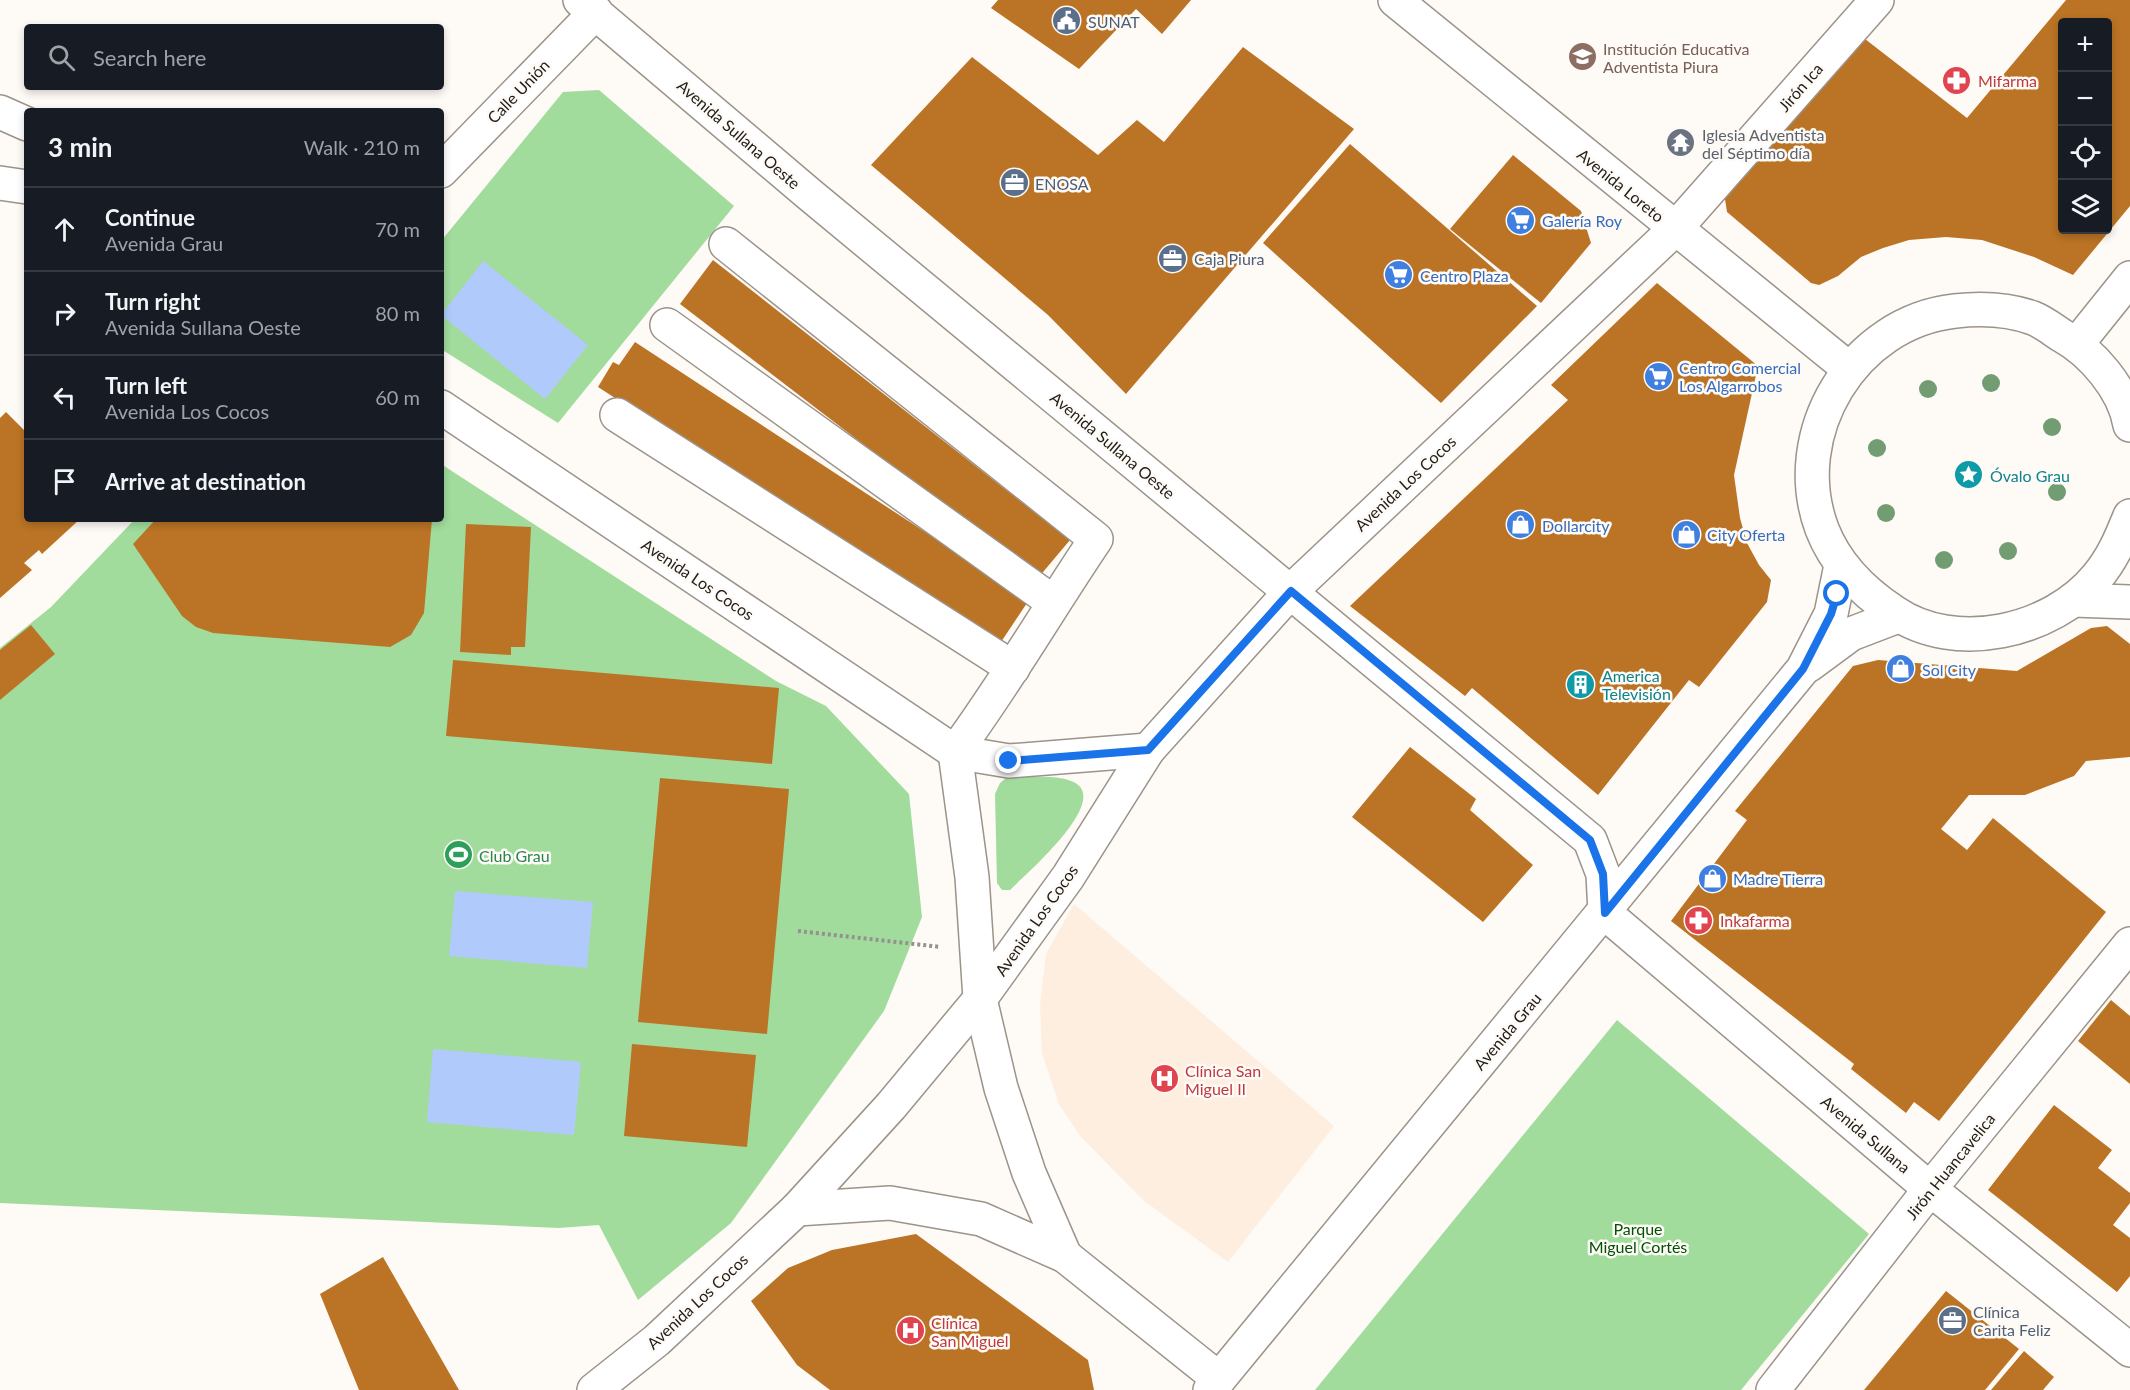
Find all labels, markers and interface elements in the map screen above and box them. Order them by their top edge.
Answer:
public building icon: SUNAT [1051,5,1083,37]
place label: SUNAT [1088,12,1140,31]
map controls [2058,18,2112,234]
button: + [2058,18,2112,72]
search box [24,24,444,90]
place label: Institución Educativa Adventista Piura [1603,39,1749,76]
icon: search [45,41,78,74]
school or university icon: Institución Educativa Adventista Piura [1566,41,1598,73]
text: Search here [93,44,206,71]
street label: Calle Unión [483,55,553,127]
street label: Jirón Ica [1774,59,1826,115]
pharmacy icon: Mifarma [1941,64,1973,96]
place label: Mifarma [1978,71,2037,90]
button: − [2058,72,2112,126]
street label: Avenida Sullana Oeste [674,75,804,193]
place label: Iglesia Adventista del Séptimo día [1702,125,1824,162]
button: locate [2058,126,2112,180]
temple icon: Iglesia Adventista del Séptimo día [1665,127,1697,159]
text: 3 min [48,131,112,163]
text: Walk · 210 m [304,135,420,159]
street label: Avenida Loreto [1574,144,1668,226]
office icon: ENOSA [998,167,1030,199]
place label: ENOSA [1035,174,1089,193]
button: layers [2058,180,2112,234]
text: Continue [105,204,195,231]
supermarket icon: Galería Roy [1505,204,1537,236]
place label: Galería Roy [1542,211,1623,230]
icon: ahead [48,213,81,246]
text: 70 m [375,217,420,241]
text: Avenida Grau [105,231,223,255]
office icon: Caja Piura [1157,242,1189,274]
place label: Caja Piura [1194,249,1265,268]
supermarket icon: Centro Plaza [1383,259,1415,291]
place label: Centro Plaza [1420,266,1509,285]
text: Turn right [105,288,200,315]
icon: right [48,297,81,330]
text: 80 m [375,301,420,325]
text: Avenida Sullana Oeste [105,315,301,339]
place label: Centro Comercial Los Algarrobos [1679,358,1801,395]
supermarket icon: Centro Comercial Los Algarrobos [1642,360,1674,392]
text: Turn left [105,372,187,399]
icon: left [48,381,81,414]
text: 60 m [375,385,420,409]
street label: Avenida Sullana Oeste [1047,387,1179,503]
text: Avenida Los Cocos [105,399,269,423]
street label: Avenida Los Cocos [1351,431,1460,535]
place icon: Óvalo Grau [1953,459,1985,491]
icon: arrive [48,465,81,498]
place label: Óvalo Grau [1990,466,2070,485]
text: Arrive at destination [105,468,306,495]
shop icon: Dollarcity [1505,509,1537,541]
place label: Dollarcity [1542,516,1610,535]
shop icon: City Oferta [1670,518,1702,550]
place label: City Oferta [1707,525,1785,544]
street label: Avenida Los Cocos [638,534,758,624]
route start [1823,580,1849,606]
shop icon: Sol City [1885,653,1917,685]
place label: Sol City [1922,660,1977,679]
place label: America Televisión [1602,666,1671,703]
building icon: America Televisión [1565,668,1597,700]
route end [995,747,1021,773]
sports icon: Club Grau [442,839,474,871]
place label: Club Grau [479,846,550,865]
street label: Avenida Los Cocos [991,861,1081,979]
shop icon: Madre Tierra [1696,862,1728,894]
place label: Madre Tierra [1733,869,1823,888]
pharmacy icon: Inkafarma [1683,904,1715,936]
place label: Inkafarma [1720,911,1790,930]
street label: Avenida Grau [1469,989,1545,1073]
place label: Clínica San Miguel II [1185,1061,1261,1098]
hospital icon: Clínica San Miguel II [1148,1063,1180,1095]
street label: Avenida Sullana [1818,1091,1914,1177]
street label: Jirón Huancavelica [1901,1109,1999,1223]
park label: Parque Miguel Cortés [1589,1219,1687,1256]
street label: Avenida Los Cocos [643,1249,752,1353]
place label: Clínica Carita Feliz [1973,1302,2051,1339]
office icon: Clínica Carita Feliz [1936,1304,1968,1336]
place label: Clínica San Miguel [931,1313,1009,1350]
hospital icon: Clínica San Miguel [894,1315,926,1347]

